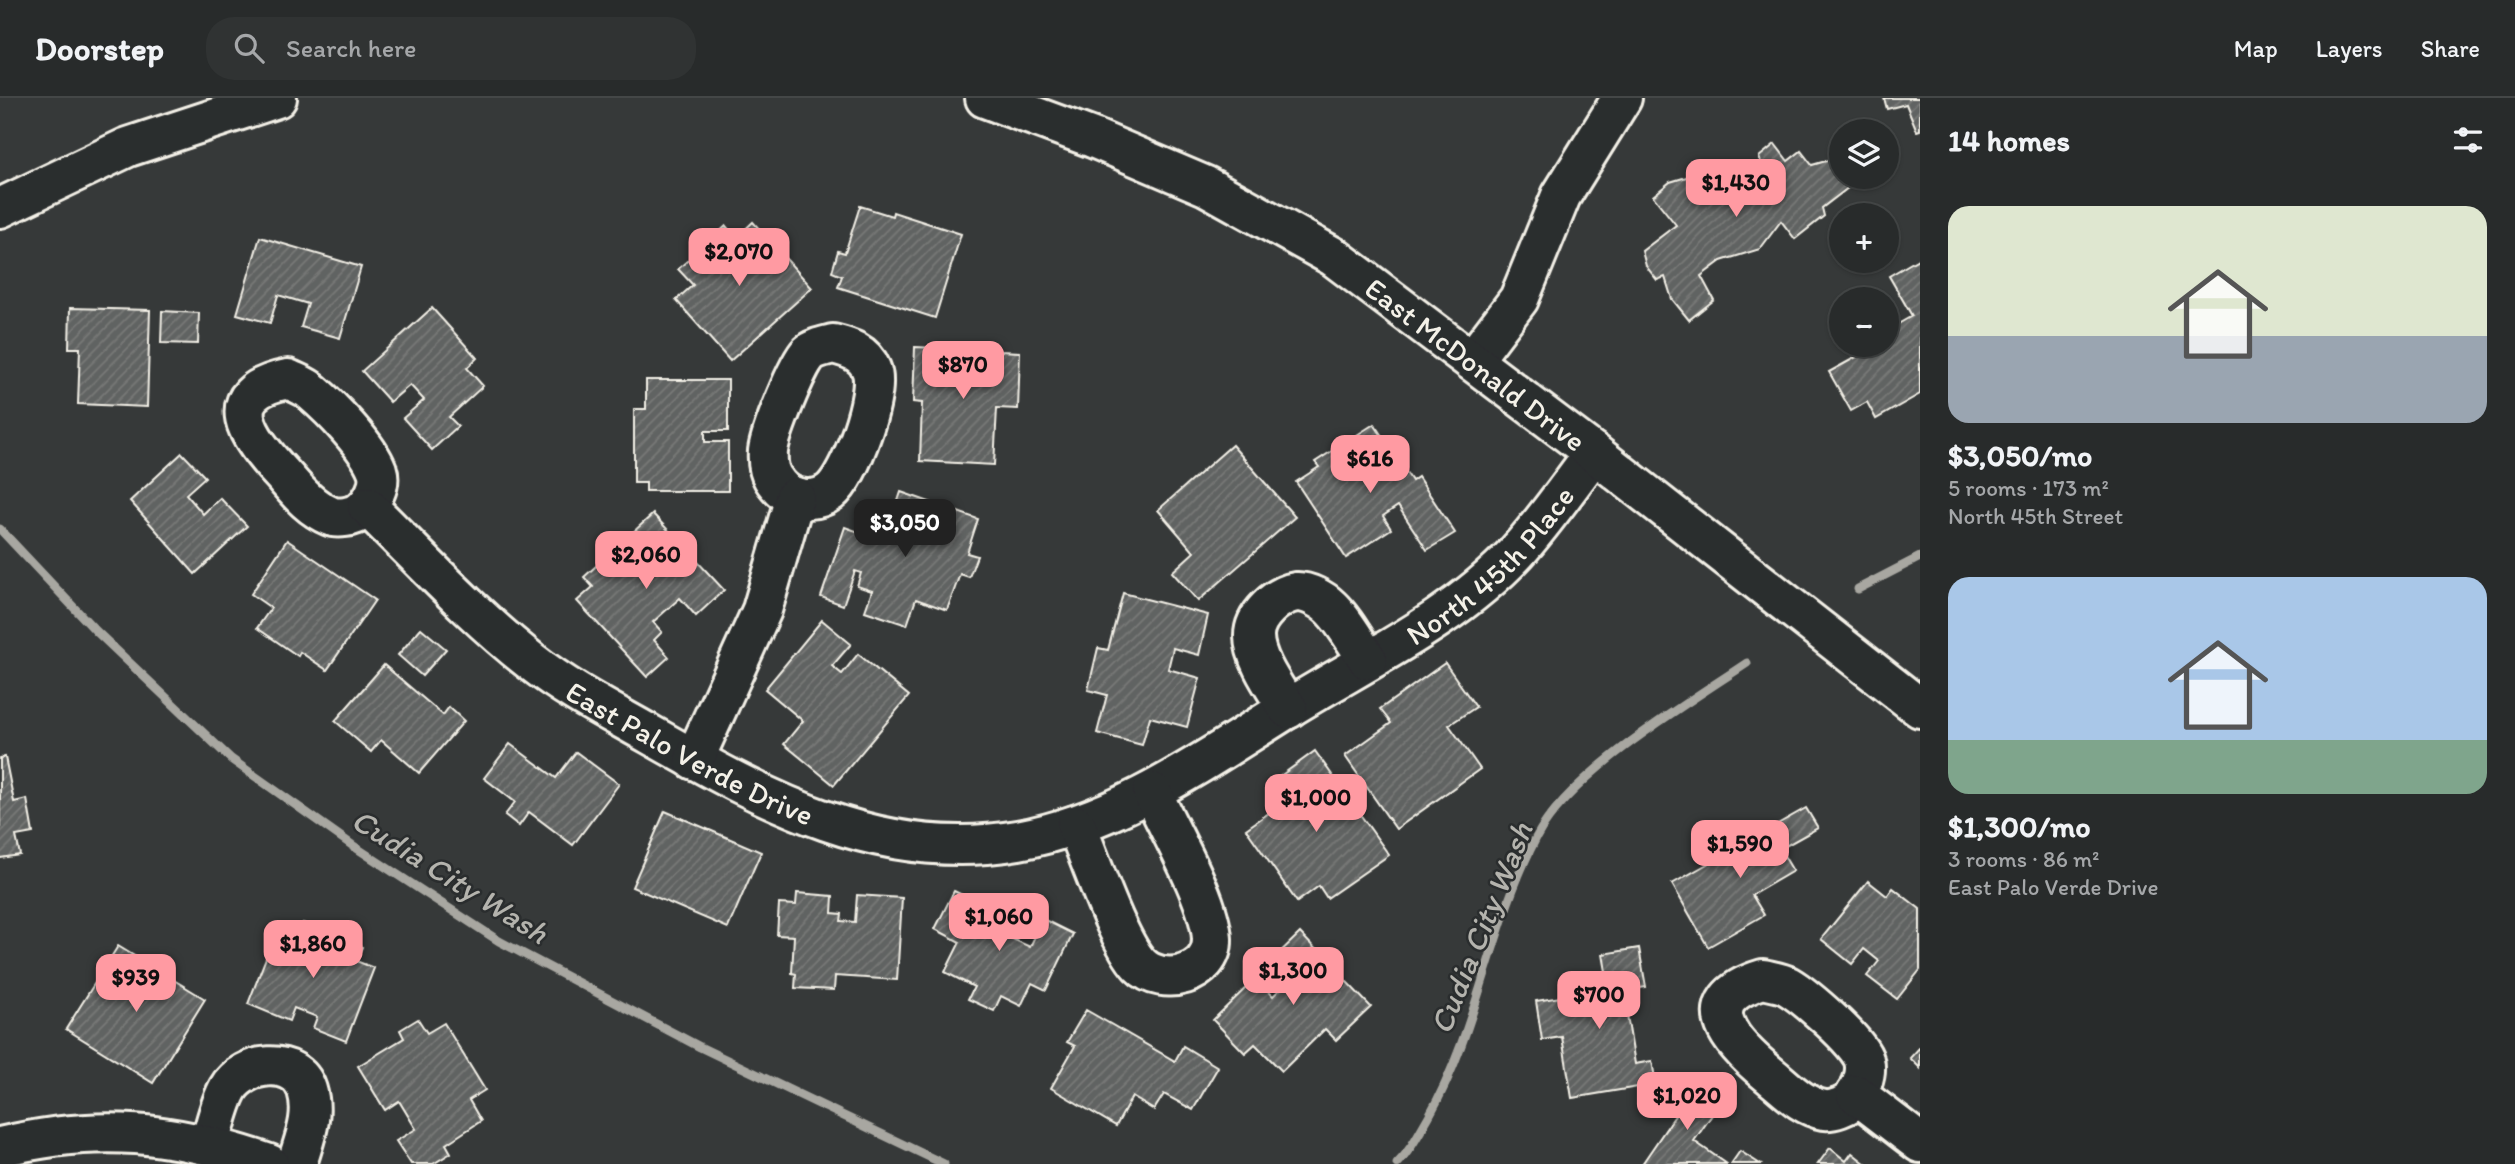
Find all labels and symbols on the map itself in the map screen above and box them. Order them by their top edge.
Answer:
pin: $1,430 [1679,159,1793,219]
pin: $2,070 [682,228,796,288]
street label: East McDonald Drive [1358,269,1593,459]
pin: $870 [922,342,1004,401]
pin: $616 [1329,436,1411,495]
street label: North 45th Place [1399,478,1582,653]
pin: $3,050 [848,500,962,559]
pin: $2,060 [589,532,703,591]
street label: East Palo Verde Drive [560,672,819,833]
pin: $1,000 [1259,774,1373,834]
water label: Cudia City Wash [345,800,556,952]
water label: Cudia City Wash [1421,816,1541,1039]
pin: $1,590 [1683,820,1797,880]
pin: $1,060 [942,894,1056,953]
pin: $1,860 [256,920,370,980]
pin: $1,300 [1236,948,1350,1007]
pin: $939 [95,954,177,1014]
pin: $700 [1558,972,1640,1031]
pin: $1,020 [1630,1072,1744,1132]

